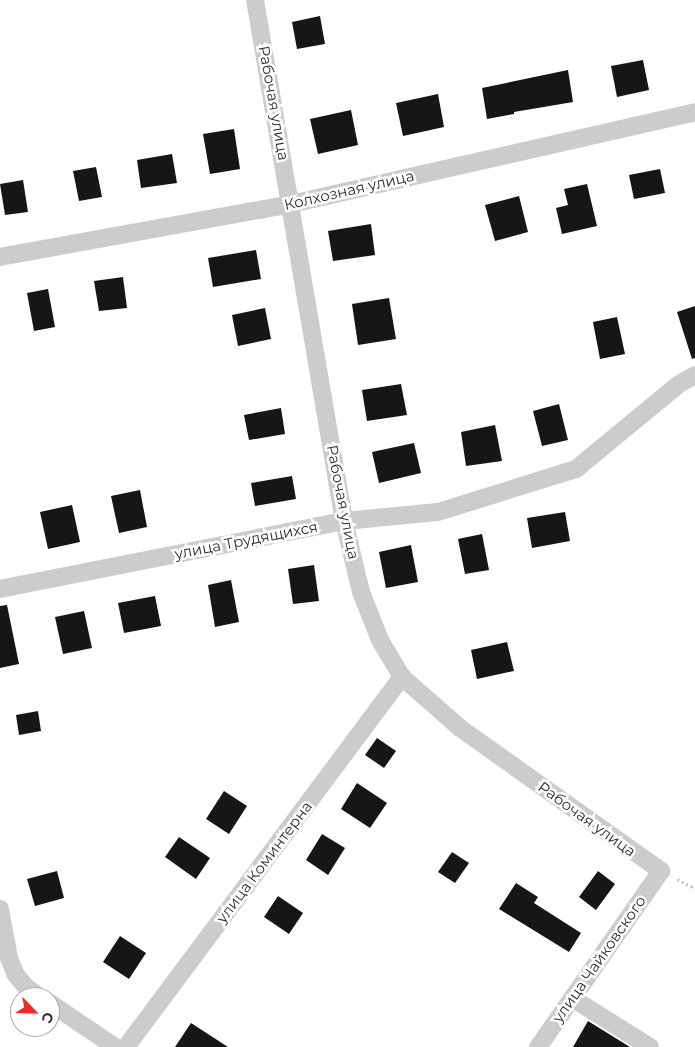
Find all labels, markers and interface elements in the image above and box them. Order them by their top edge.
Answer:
street label: Рабочая улица [255,44,293,162]
street label: Колхозная улица [282,166,416,214]
street label: Рабочая улица [323,443,363,561]
street label: улица Трудящихся [173,517,319,563]
street label: Рабочая улица [535,778,639,860]
street label: улица Коминтерна [212,798,316,926]
street label: улица Чайковского [548,892,650,1026]
north arrow [10,987,60,1037]
text: С [38,1009,58,1026]

